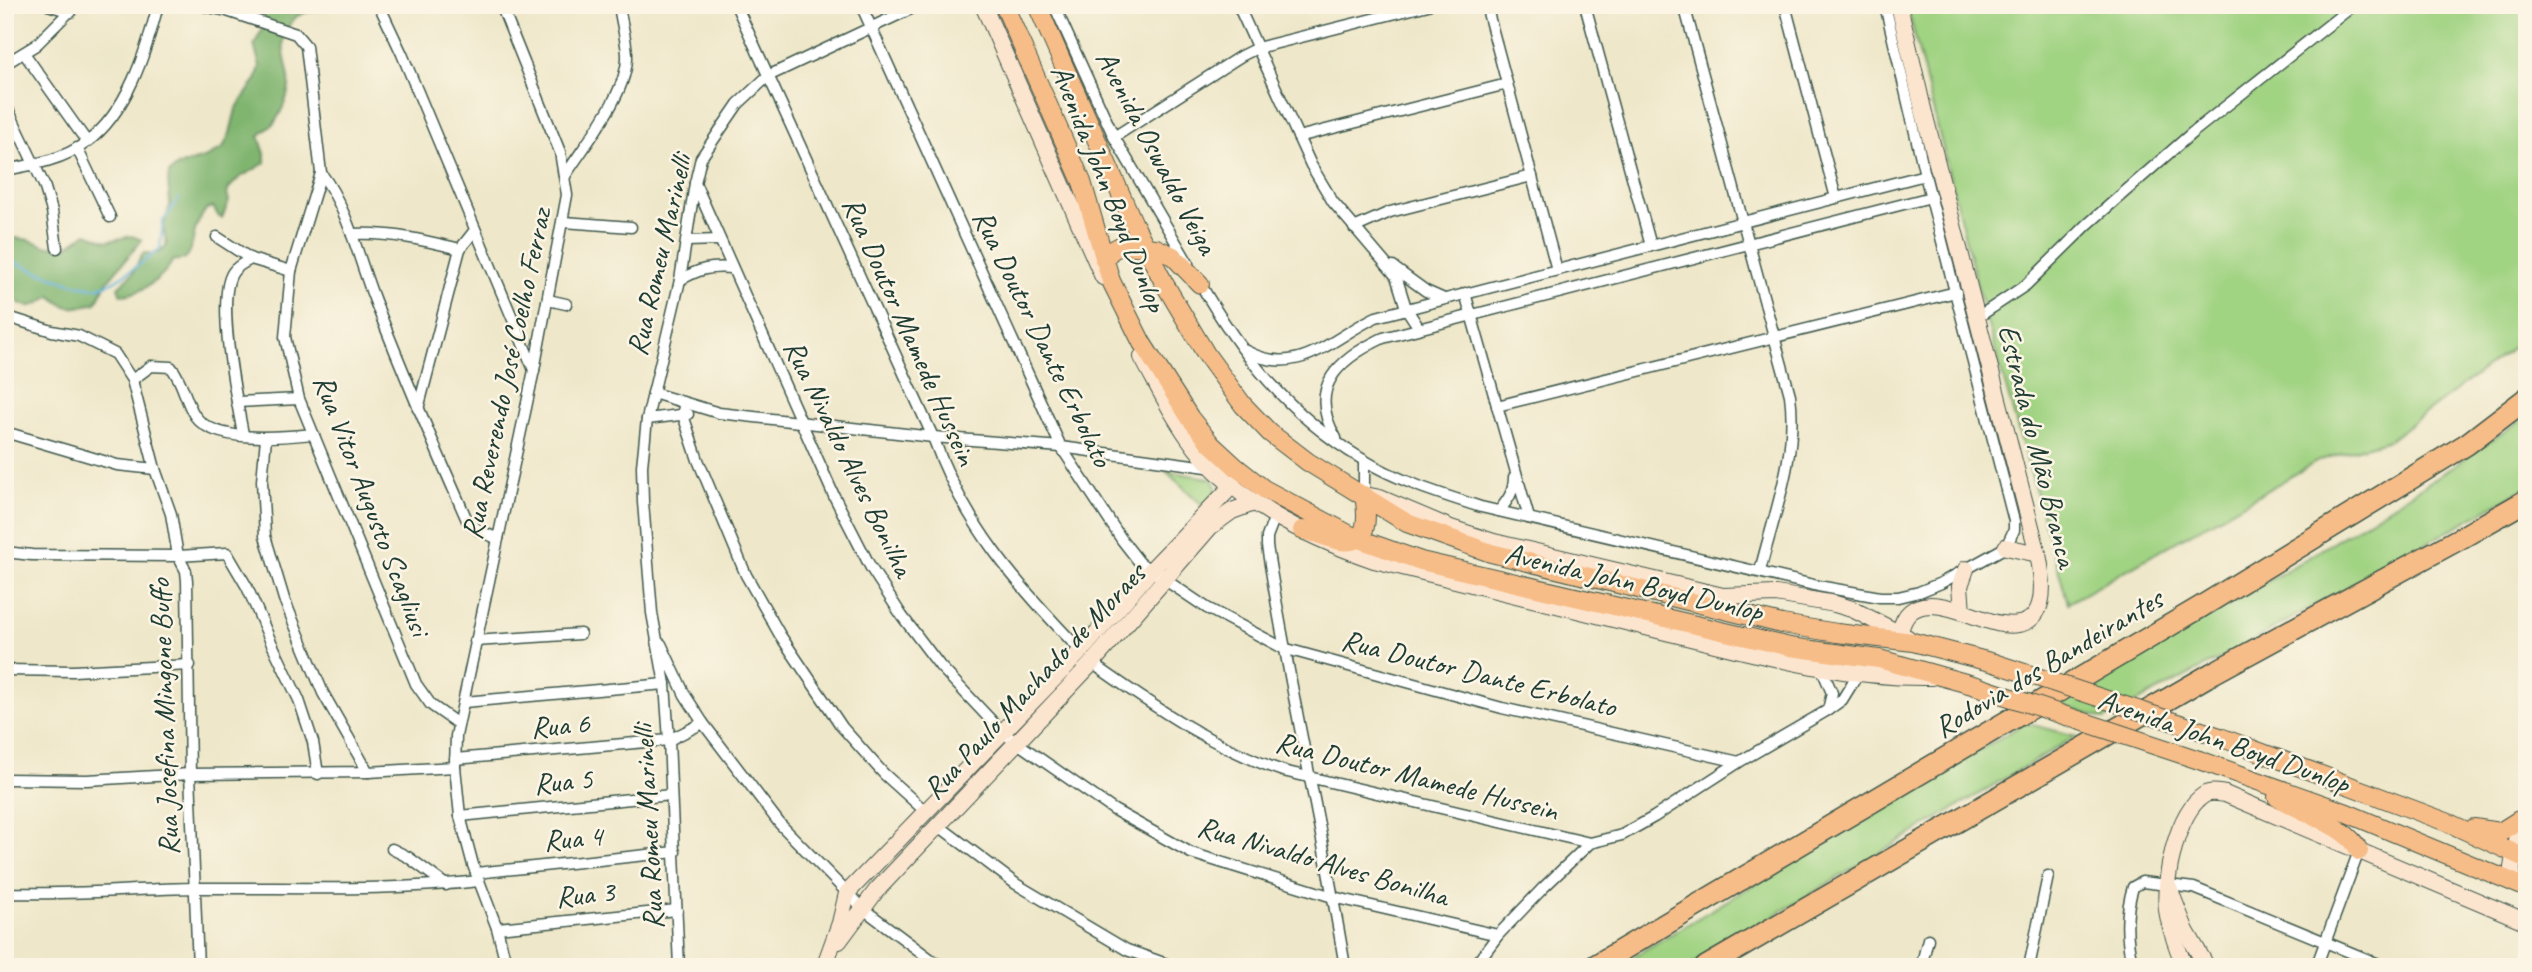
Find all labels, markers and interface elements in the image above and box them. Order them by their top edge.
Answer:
street label: Avenida Oswaldo Veiga [1087,43,1228,262]
street label: Avenida John Boyd Dunlop [1042,59,1177,319]
street label: Rua Romeu Marinelli [617,147,701,359]
street label: Rua Doutor Mamede Hussein [834,191,987,472]
street label: Rua Reverendo José Coelho Ferraz [452,203,560,543]
street label: Rua Doutor Dante Erbolato [964,203,1122,474]
street label: Estrada do Mão Branca [1989,321,2087,574]
street label: Rua Nivaldo Alves Bonilha [775,333,924,585]
street label: Rua Vitor Augusto Scagliusi [305,369,440,644]
street label: Avenida John Boyd Dunlop [1501,534,1768,631]
street label: Rua Paulo Machado de Moraes [915,553,1155,807]
street label: Rua Josefina Mingone Buffo [140,577,188,856]
street label: Rodovia dos Bandeirantes [1927,578,2171,746]
street label: Rua Doutor Dante Erbolato [1338,621,1622,726]
street label: Avenida John Boyd Dunlop [2093,680,2356,802]
street label: Rua 6 [529,703,593,747]
street label: Rua Romeu Marinelli [623,720,672,931]
street label: Rua Doutor Mamede Hussein [1272,723,1564,830]
street label: Rua 5 [532,759,596,803]
street label: Rua Nivaldo Alves Bonilha [1193,807,1455,916]
street label: Rua 4 [542,816,607,860]
street label: Rua 3 [554,872,619,916]

